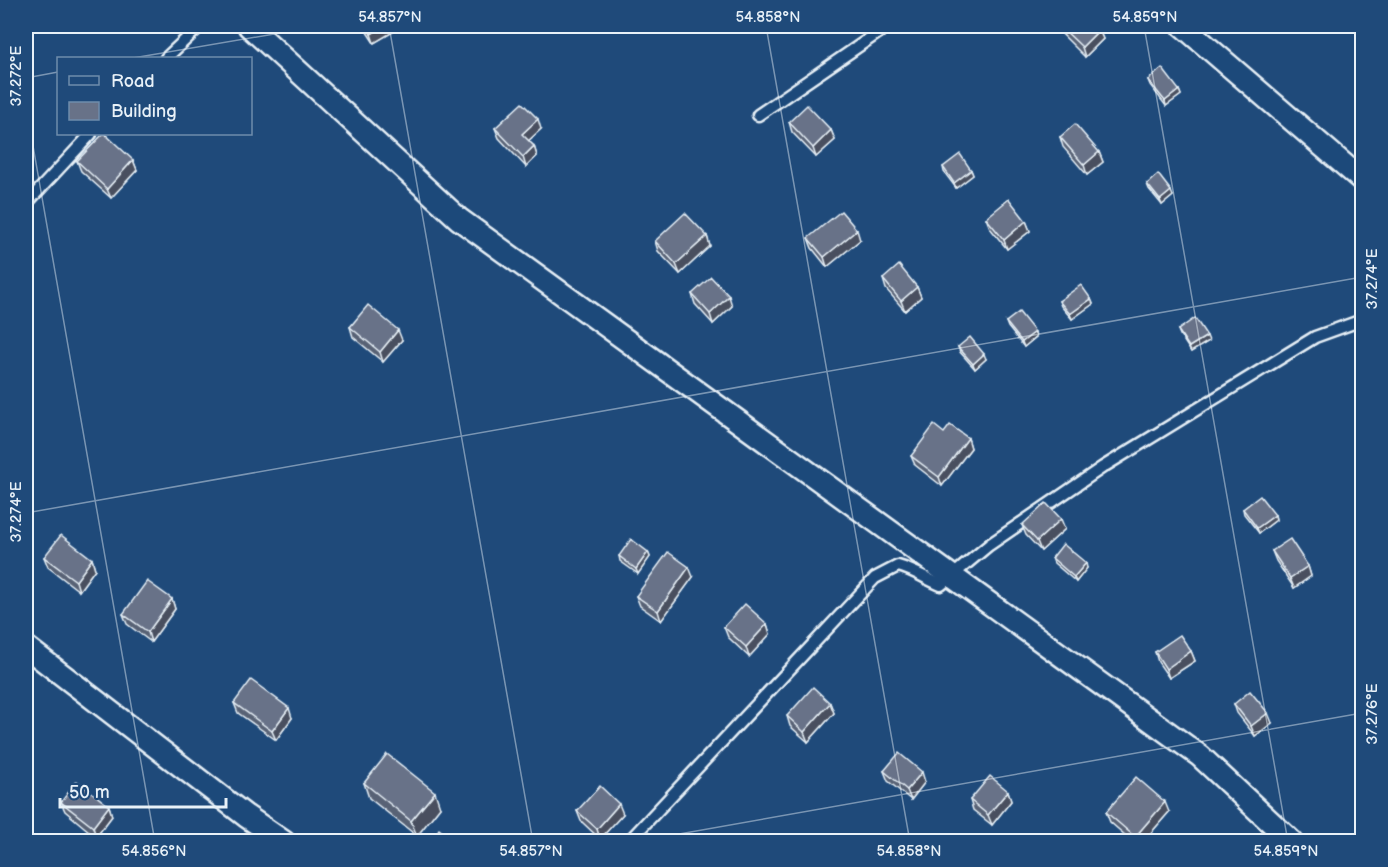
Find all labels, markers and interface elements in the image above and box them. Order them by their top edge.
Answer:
text: 54.857°N [358,8,422,27]
text: 54.858°N [736,8,800,27]
text: 54.859°N [1113,8,1177,27]
text: 37.272°E [7,45,26,106]
legend [57,57,252,135]
text: Road [111,71,155,92]
text: Building [111,101,177,122]
text: 37.274°E [1363,248,1382,310]
text: 37.274°E [7,481,26,543]
text: 37.276°E [1363,683,1382,745]
scale bar [60,771,226,809]
text: 50 m [69,782,110,803]
text: 54.856°N [121,842,187,861]
text: 54.857°N [499,842,563,861]
text: 54.858°N [877,842,941,861]
text: 54.859°N [1254,842,1318,861]

